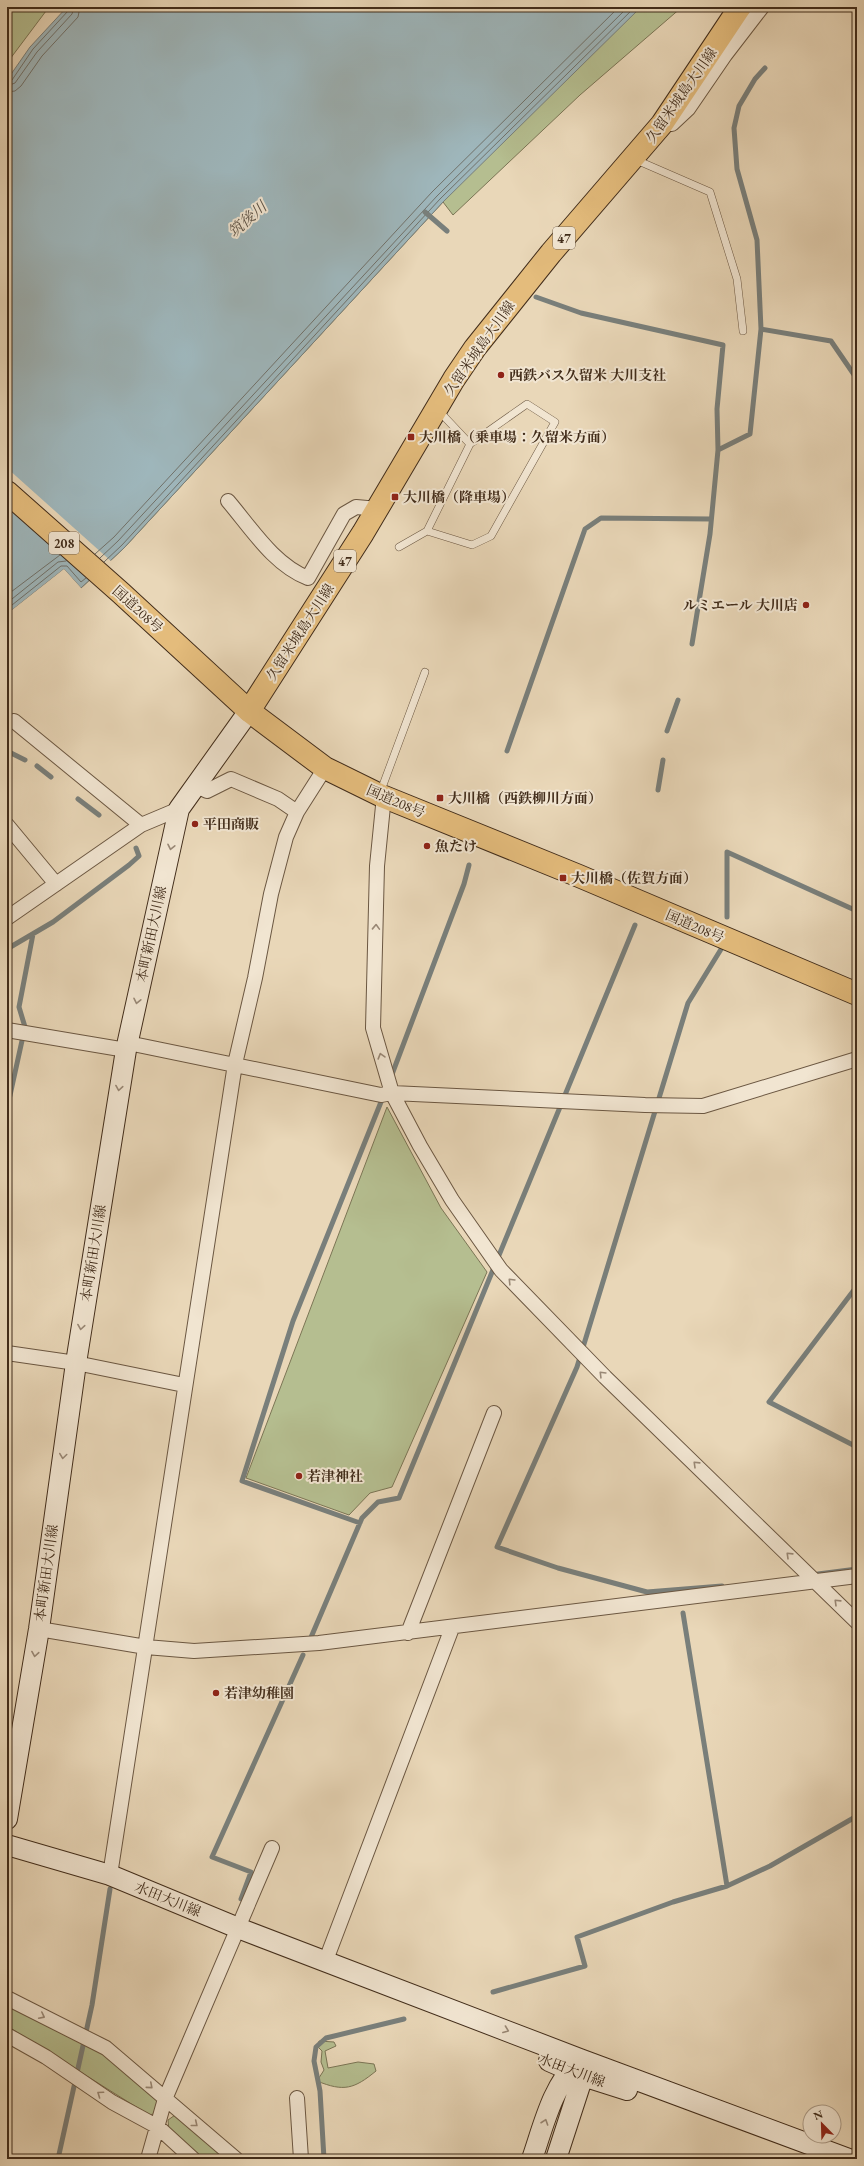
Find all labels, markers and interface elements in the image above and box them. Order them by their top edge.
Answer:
street label: 久留米城島大川線 [642,44,720,146]
water label: 筑後川 [224,196,272,241]
road number: 47 [553,227,575,249]
street label: 久留米城島大川線 [440,297,518,399]
place label: 西鉄バス久留米 大川支社 [509,366,666,384]
marker: 西鉄バス久留米 大川支社 [496,370,506,380]
place label: 大川橋（乗車場：久留米方面） [419,428,615,446]
marker: 大川橋（乗車場：久留米方面） [406,432,416,442]
place label: 大川橋（降車場） [403,488,515,506]
marker: 大川橋（降車場） [390,492,400,502]
road number: 208 [49,532,79,554]
road number: 47 [334,550,356,572]
street label: 久留米城島大川線 [262,580,338,684]
street label: 国道208号 [109,582,167,636]
place label: ルミエール 大川店 [683,596,798,614]
marker: ルミエール 大川店 [801,600,811,610]
street label: 国道208号 [364,781,428,821]
place label: 大川橋（西鉄柳川方面） [448,789,602,807]
marker: 大川橋（西鉄柳川方面） [435,793,445,803]
place label: 平田商販 [203,815,259,833]
marker: 平田商販 [190,819,200,829]
place label: 魚たけ [435,837,477,855]
marker: 魚たけ [422,841,432,851]
one-way arrow [167,843,175,850]
place label: 大川橋（佐賀方面） [571,869,697,887]
marker: 大川橋（佐賀方面） [558,873,568,883]
street label: 本町新田大川線 [132,884,170,984]
street label: 国道208号 [663,906,727,946]
one-way arrow [371,924,380,930]
one-way arrow [133,998,141,1004]
one-way arrow [377,1053,386,1060]
one-way arrow [116,1085,124,1091]
street label: 本町新田大川線 [76,1203,110,1303]
one-way arrow [508,1278,516,1286]
one-way arrow [77,1324,86,1330]
one-way arrow [599,1371,607,1379]
one-way arrow [59,1453,68,1459]
one-way arrow [693,1461,701,1469]
place label: 若津神社 [307,1467,363,1485]
marker: 若津神社 [294,1471,304,1481]
street label: 本町新田大川線 [30,1523,62,1623]
one-way arrow [786,1552,794,1560]
one-way arrow [834,1599,842,1607]
one-way arrow [31,1651,39,1657]
place label: 若津幼稚園 [224,1684,294,1702]
marker: 若津幼稚園 [211,1688,221,1698]
street label: 水田大川線 [132,1878,204,1920]
one-way arrow [38,2011,45,2019]
one-way arrow [503,2026,510,2034]
street label: 水田大川線 [536,2049,608,2091]
one-way arrow [145,2082,152,2089]
one-way arrow [98,2092,105,2099]
north arrow [802,2104,842,2144]
text: N [811,2107,825,2123]
one-way arrow [190,2119,198,2126]
one-way arrow [540,2119,549,2126]

